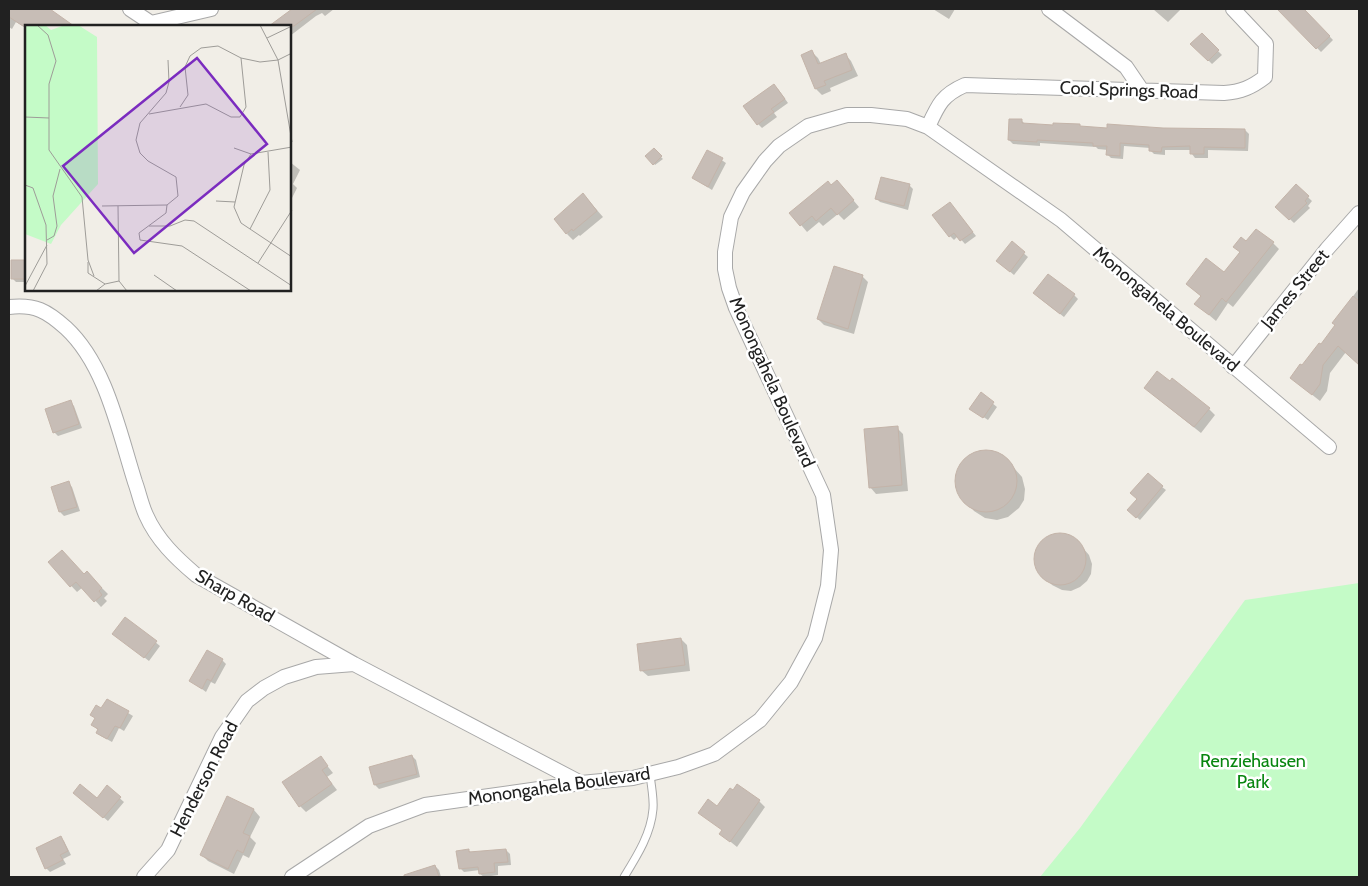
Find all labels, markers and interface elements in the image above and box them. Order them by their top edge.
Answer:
inset map [25,25,291,291]
street label: Cool Springs Road [1059,77,1199,103]
street label: Monongahela Boulevard [1088,241,1244,377]
street label: James Street [1256,245,1334,334]
street label: Monongahela Boulevard [725,293,819,471]
street label: Sharp Road [192,565,278,627]
street label: Henderson Road [165,717,243,841]
park label: Renziehausen Park [1200,750,1306,793]
street label: Monongahela Boulevard [466,762,652,810]

